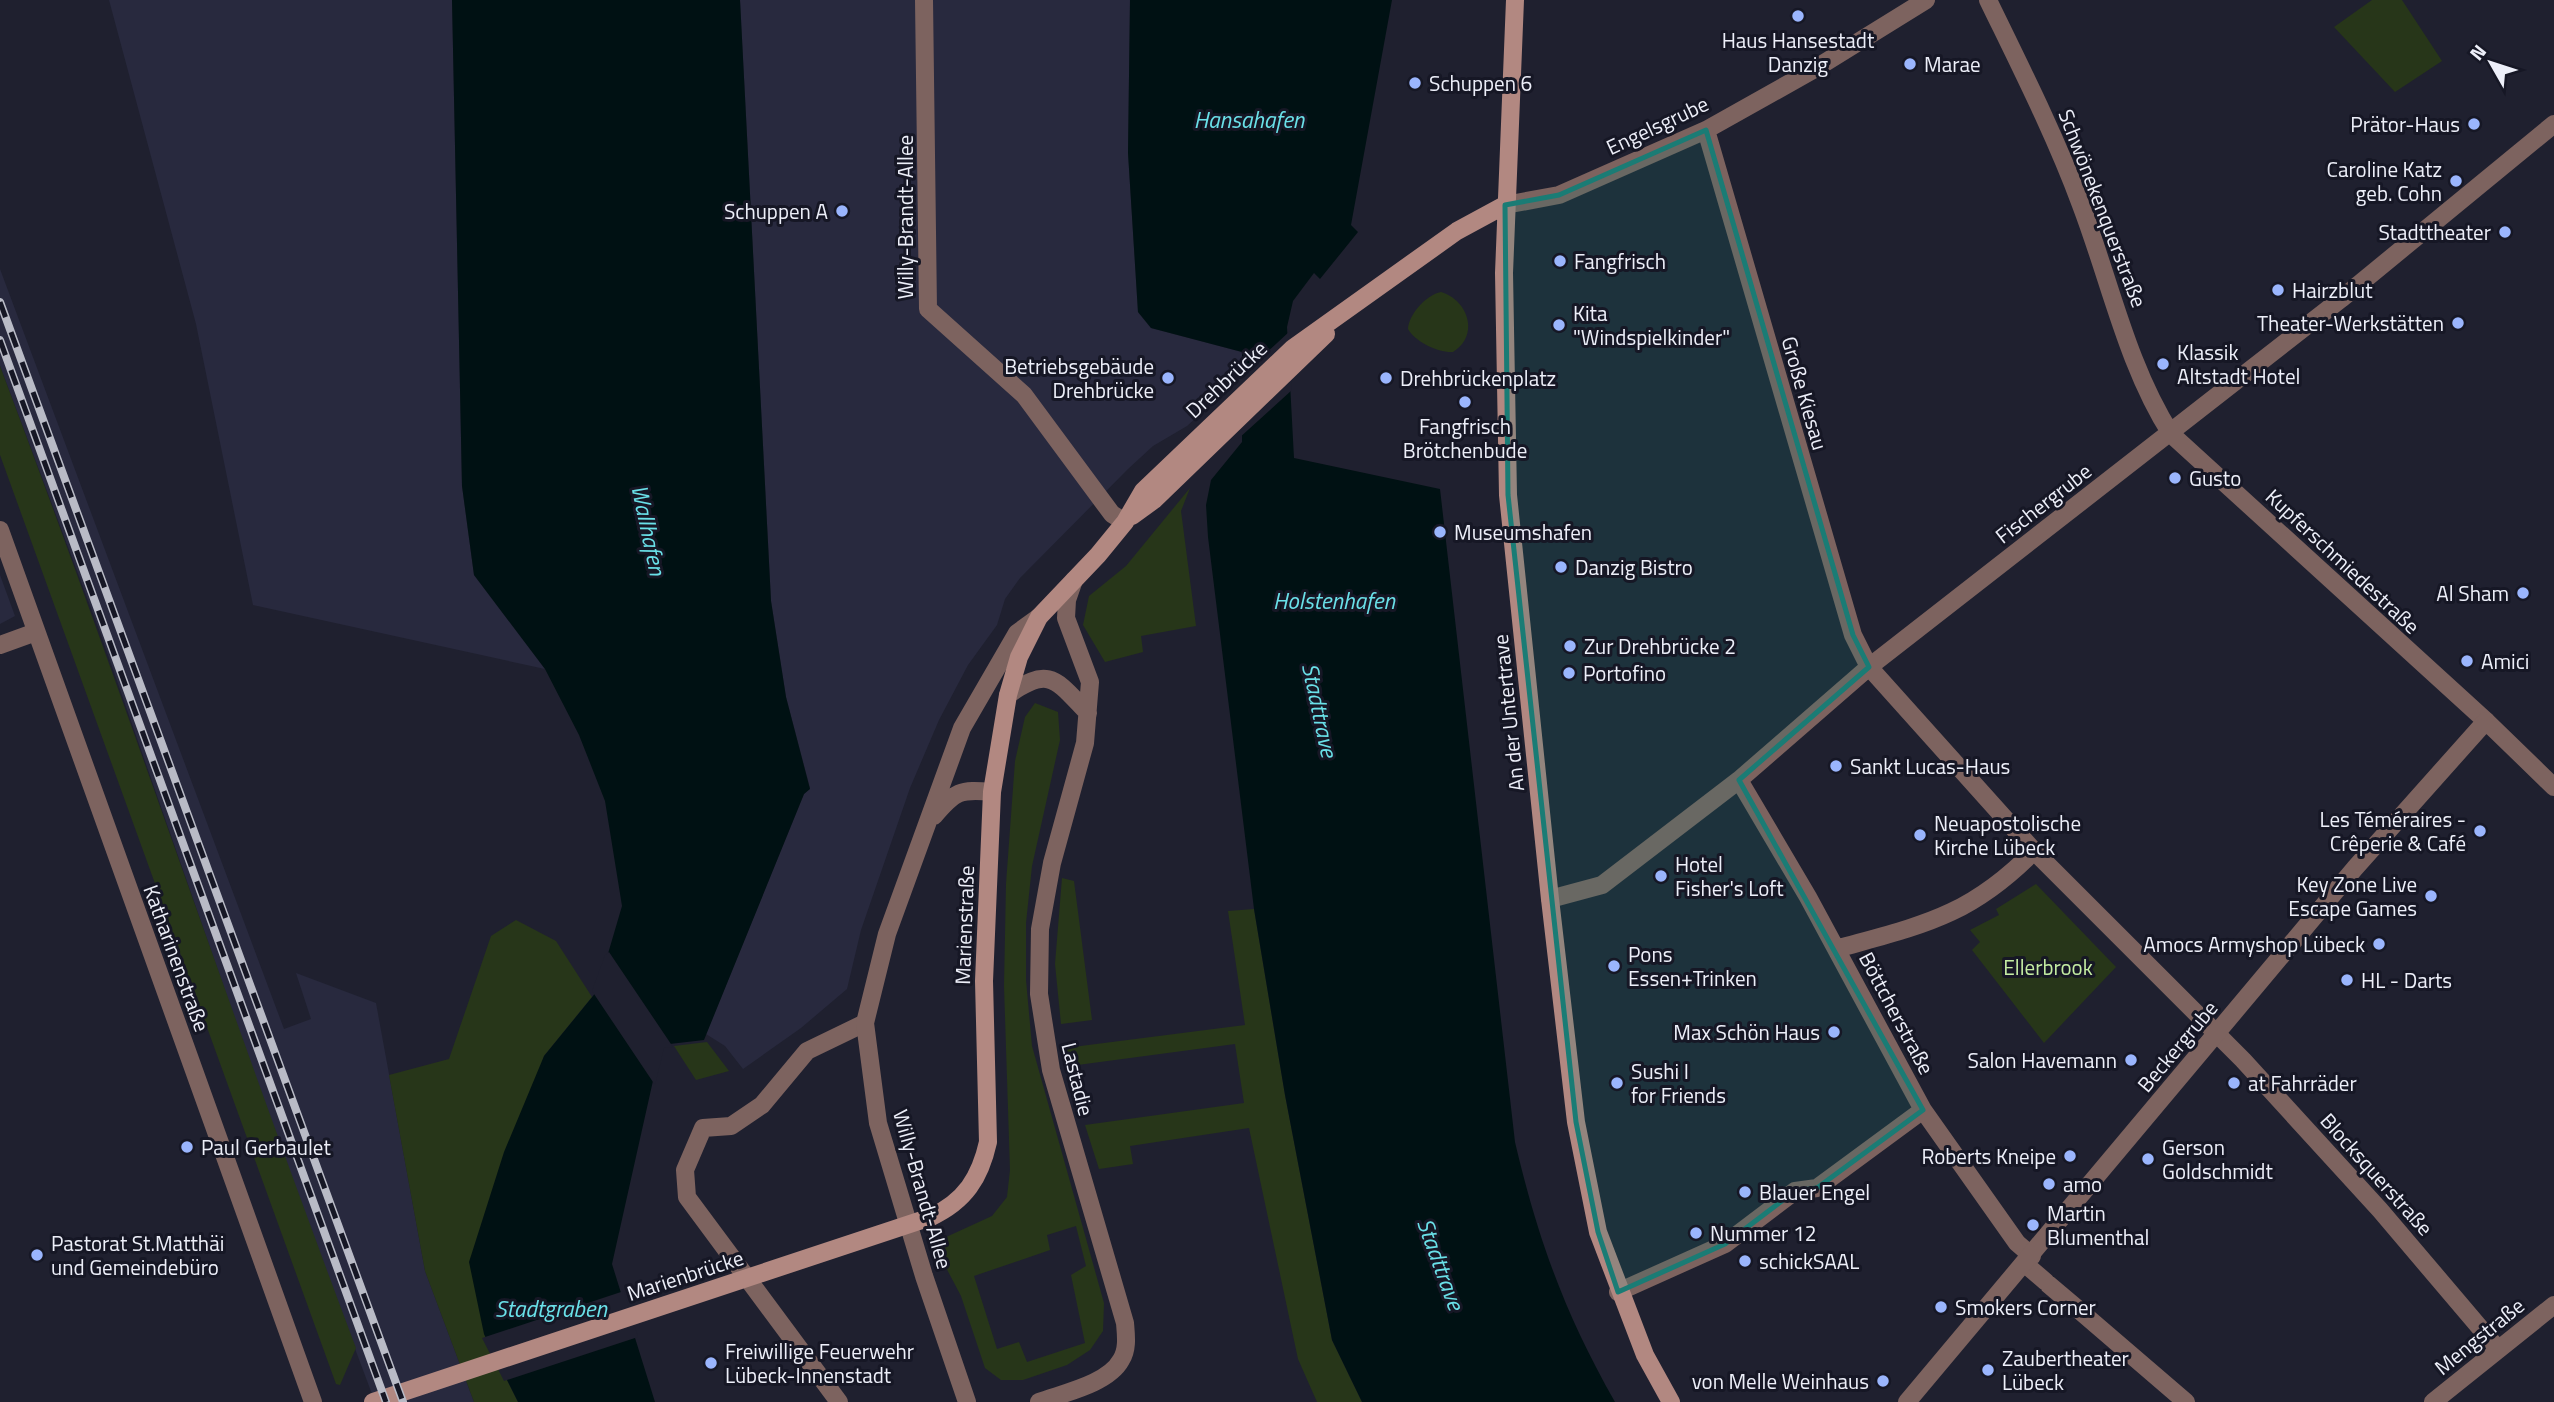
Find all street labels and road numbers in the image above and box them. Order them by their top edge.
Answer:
street label: Engelsgrube [1601,87,1713,163]
street label: Schwönekenquerstraße [2050,104,2156,312]
street label: Willy-Brandt-Allee [889,135,921,299]
street label: Große Kiesau [1774,332,1836,454]
street label: Drehbrücke [1178,333,1274,425]
street label: Fischergrube [1988,455,2098,551]
street label: Kupferschmiedestraße [2259,481,2427,641]
street label: An der Untertrave [1484,633,1532,793]
street label: Marienstraße [946,865,982,985]
street label: Katharinenstraße [136,880,218,1036]
street label: Böttcherstraße [1851,946,1943,1080]
street label: Beckergrube [2129,993,2225,1099]
street label: Lastadie [1053,1039,1103,1119]
street label: Willy-Brandt-Allee [885,1106,961,1272]
street label: Blocksquerstraße [2313,1106,2441,1242]
street label: Marienbrücke [623,1241,747,1309]
street label: Mengstraße [2427,1290,2531,1382]

